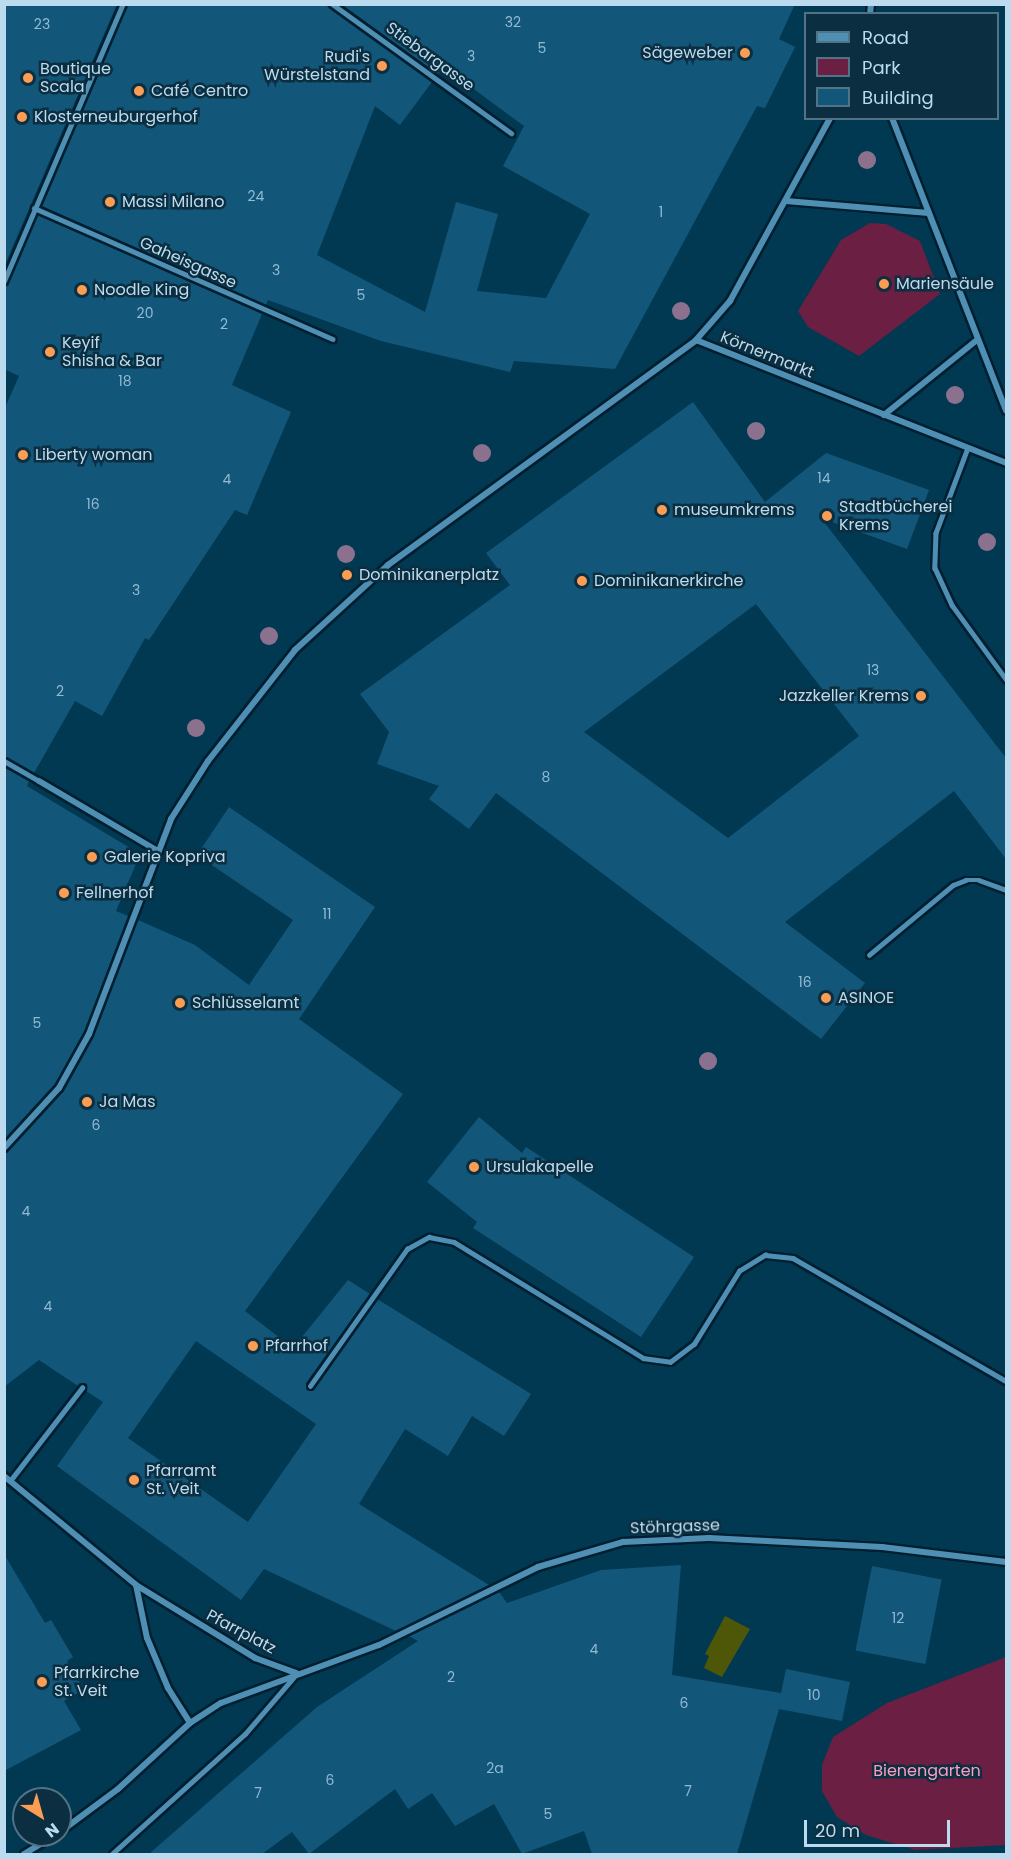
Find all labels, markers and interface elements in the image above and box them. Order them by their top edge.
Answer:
legend [804,12,999,120]
house number: 32 [505,14,521,30]
house number: 23 [34,16,50,32]
street label: Stiebargasse [382,18,478,96]
text: Road [862,25,909,50]
house number: 5 [538,40,546,56]
place label: Sägeweber [642,43,733,63]
marker: Sägeweber [738,46,752,60]
place label: Rudi's Würstelstand [264,47,370,85]
house number: 3 [467,48,475,64]
text: Park [862,55,901,80]
place label: Boutique Scala [40,59,111,97]
marker: Rudi's Würstelstand [375,59,389,73]
marker: Boutique Scala [21,71,35,85]
place label: Café Centro [151,81,248,101]
marker: Café Centro [132,84,146,98]
text: Building [862,85,934,110]
place label: Klosterneuburgerhof [34,107,198,127]
marker: Klosterneuburgerhof [15,110,29,124]
house number: 24 [248,188,264,204]
place label: Massi Milano [122,192,224,212]
marker: Massi Milano [103,195,117,209]
house number: 1 [659,204,663,220]
street label: Gaheisgasse [137,233,239,293]
house number: 3 [272,262,280,278]
place label: Mariensäule [896,274,994,294]
marker: Mariensäule [877,277,891,291]
place label: Noodle King [94,280,189,300]
marker: Noodle King [75,283,89,297]
house number: 5 [357,287,365,303]
house number: 20 [137,305,153,321]
house number: 2 [220,316,228,332]
street label: Körnermarkt [717,328,817,382]
place label: Keyif Shisha & Bar [62,333,162,371]
marker: Keyif Shisha & Bar [43,345,57,359]
house number: 18 [118,373,132,389]
place label: Liberty woman [35,445,153,465]
marker: Liberty woman [16,448,30,462]
house number: 14 [817,470,831,486]
house number: 4 [223,471,231,487]
house number: 16 [86,496,100,512]
place label: Stadtbücherei Krems [839,497,952,535]
place label: museumkrems [674,500,795,520]
marker: museumkrems [655,503,669,517]
marker: Stadtbücherei Krems [820,509,834,523]
place label: Dominikanerplatz [359,565,499,585]
marker: Dominikanerplatz [340,568,354,582]
place label: Dominikanerkirche [594,571,743,591]
marker: Dominikanerkirche [575,574,589,588]
house number: 3 [132,582,140,598]
house number: 13 [867,662,879,678]
house number: 2 [56,683,64,699]
place label: Jazzkeller Krems [779,686,909,706]
marker: Jazzkeller Krems [914,689,928,703]
house number: 8 [542,769,550,785]
place label: Galerie Kopriva [104,847,226,867]
marker: Galerie Kopriva [85,850,99,864]
place label: Fellnerhof [76,883,154,903]
marker: Fellnerhof [57,886,71,900]
house number: 11 [323,906,331,922]
house number: 16 [798,974,812,990]
place label: ASINOE [838,988,894,1008]
marker: ASINOE [819,991,833,1005]
place label: Schlüsselamt [192,993,299,1013]
marker: Schlüsselamt [173,996,187,1010]
house number: 5 [33,1015,41,1031]
place label: Ja Mas [99,1092,156,1112]
marker: Ja Mas [80,1095,94,1109]
house number: 6 [92,1117,100,1133]
place label: Ursulakapelle [486,1157,594,1177]
marker: Ursulakapelle [467,1160,481,1174]
house number: 4 [22,1203,30,1219]
house number: 4 [44,1298,52,1314]
place label: Pfarrhof [265,1336,328,1356]
marker: Pfarrhof [246,1339,260,1353]
place label: Pfarramt St. Veit [146,1461,216,1499]
marker: Pfarramt St. Veit [127,1473,141,1487]
street label: Stöhrgasse [630,1516,720,1538]
street label: Pfarrplatz [203,1606,279,1658]
house number: 12 [892,1610,904,1626]
house number: 4 [590,1641,598,1657]
place label: Pfarrkirche St. Veit [54,1663,139,1701]
house number: 2 [447,1669,455,1685]
marker: Pfarrkirche St. Veit [35,1675,49,1689]
house number: 10 [807,1687,821,1703]
house number: 6 [680,1695,688,1711]
house number: 2a [486,1760,504,1776]
park label: Bienengarten [873,1761,981,1781]
house number: 6 [326,1772,334,1788]
house number: 7 [684,1783,692,1799]
house number: 7 [254,1785,262,1801]
north arrow [12,1787,72,1847]
house number: 5 [544,1806,552,1822]
scale bar [807,1808,952,1846]
text: N [40,1817,64,1843]
text: 20 m [815,1818,860,1843]

